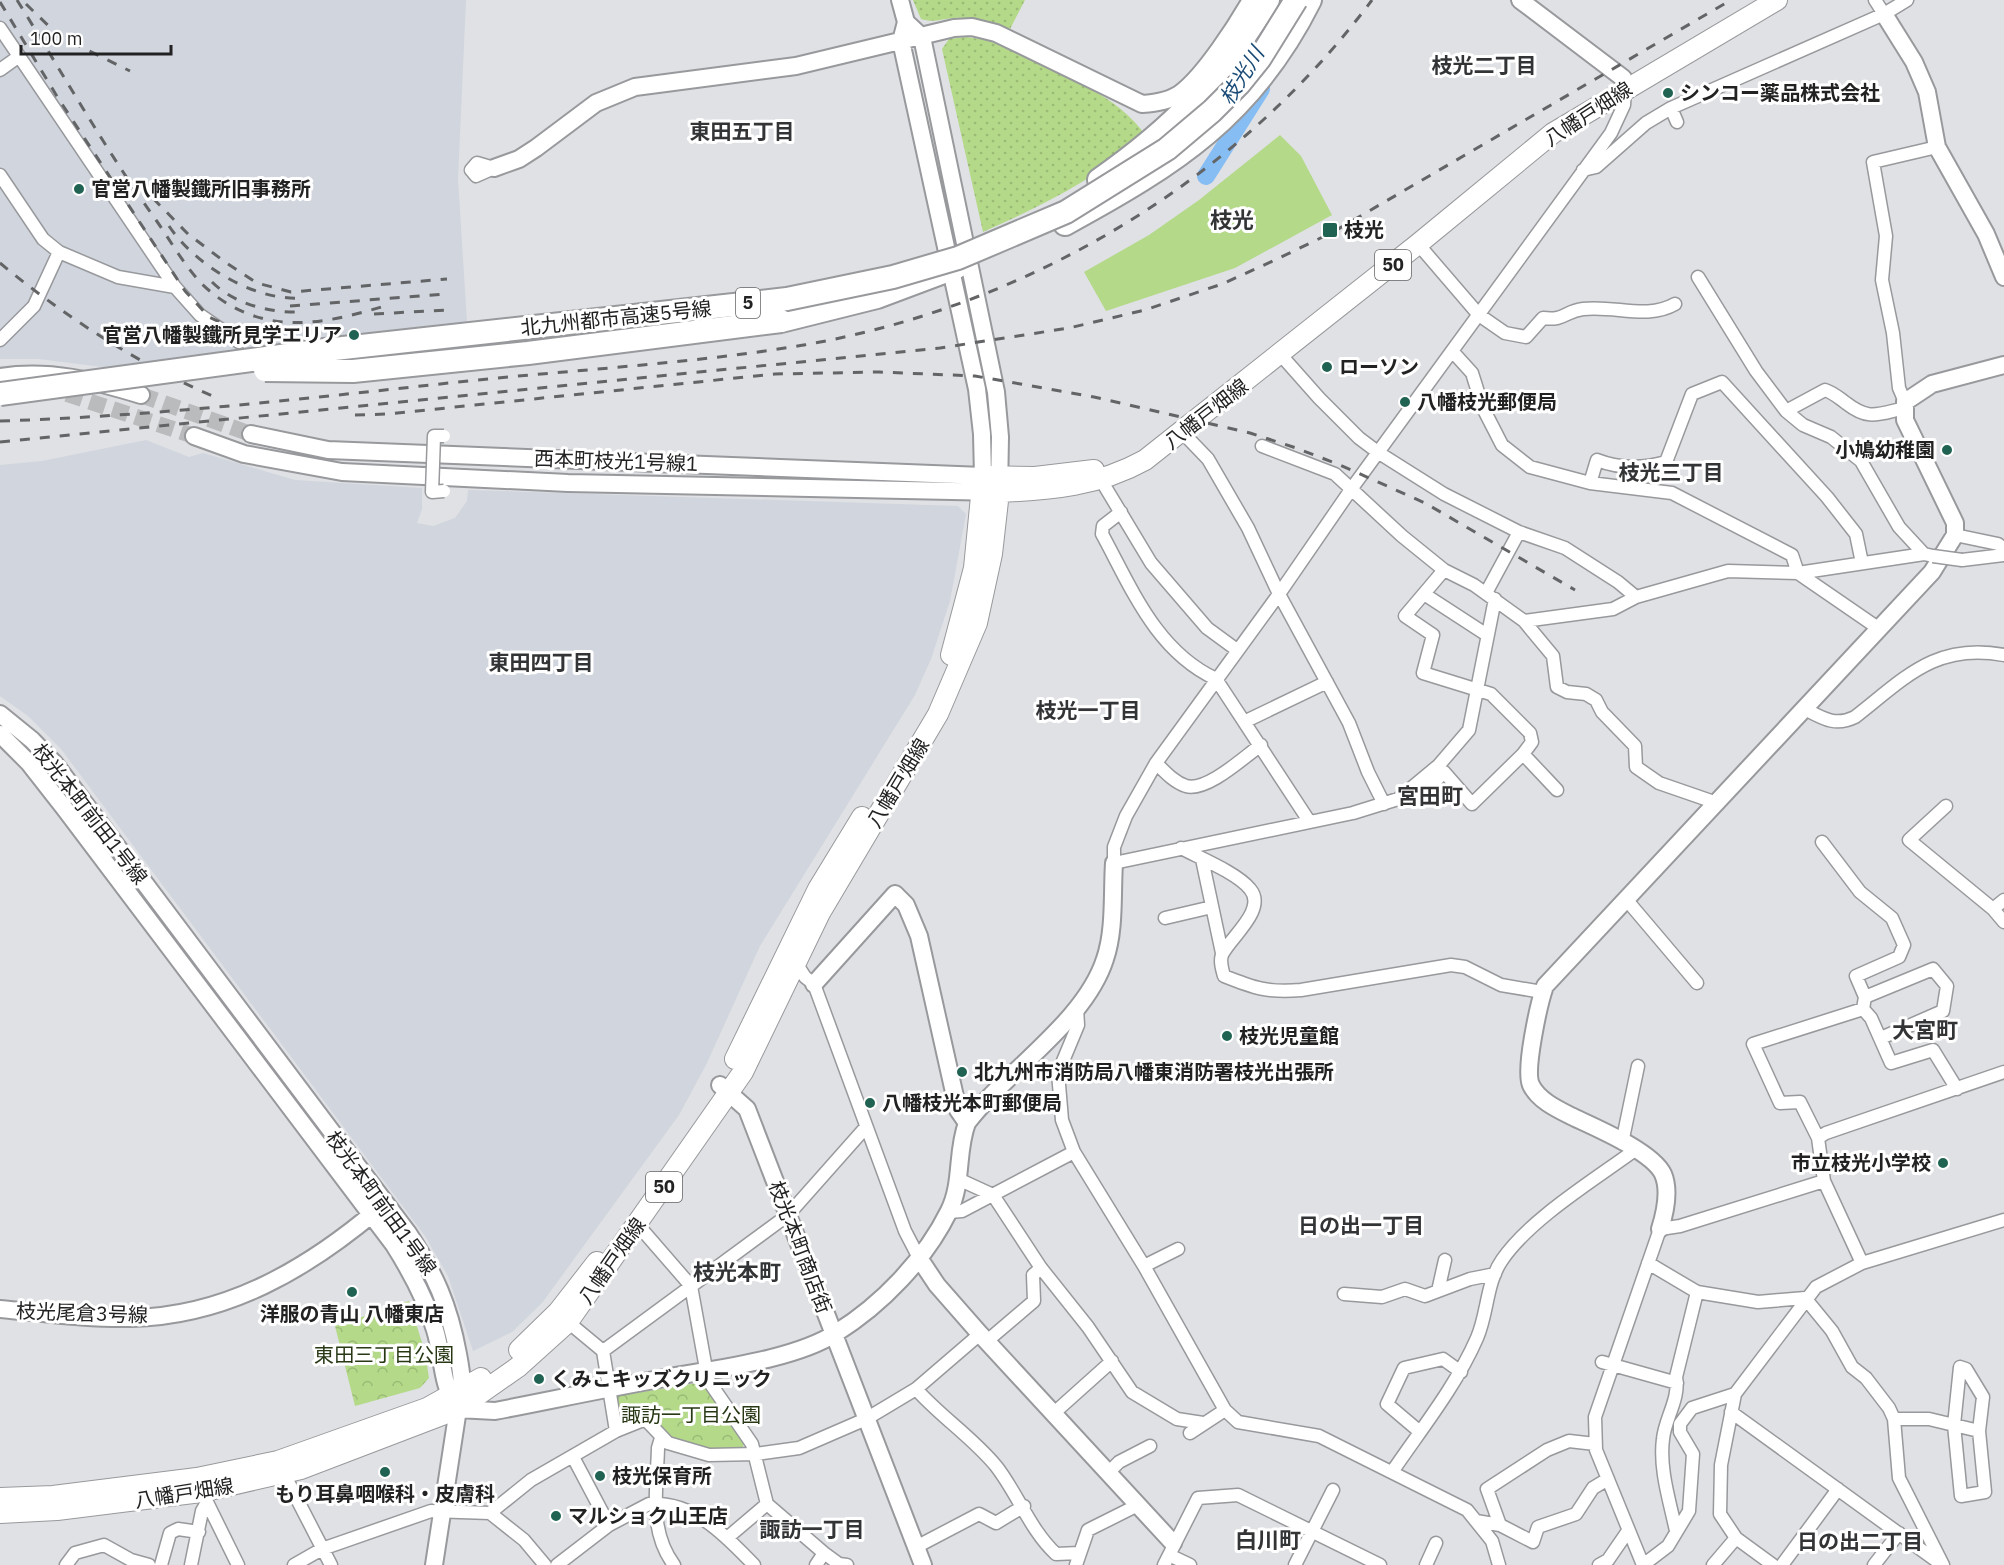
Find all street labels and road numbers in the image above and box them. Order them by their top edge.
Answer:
street label: 八幡戸畑線 [1538,75,1637,152]
road number: 50 [1375,250,1411,280]
road number: 5 [736,288,760,318]
street label: 北九州都市高速5号線 [519,294,713,341]
street label: 八幡戸畑線 [1158,372,1253,455]
street label: 西本町枝光1号線1 [534,444,698,477]
street label: 八幡戸畑線 [860,733,935,833]
street label: 枝光本町前田1号線 [27,738,154,890]
street label: 枝光本町前田1号線 [320,1125,443,1280]
road number: 50 [646,1172,682,1202]
street label: 枝光本町商店街 [763,1177,838,1317]
street label: 八幡戸畑線 [572,1212,651,1309]
street label: 枝光尾倉3号線 [16,1297,148,1328]
street label: 八幡戸畑線 [132,1471,235,1514]

